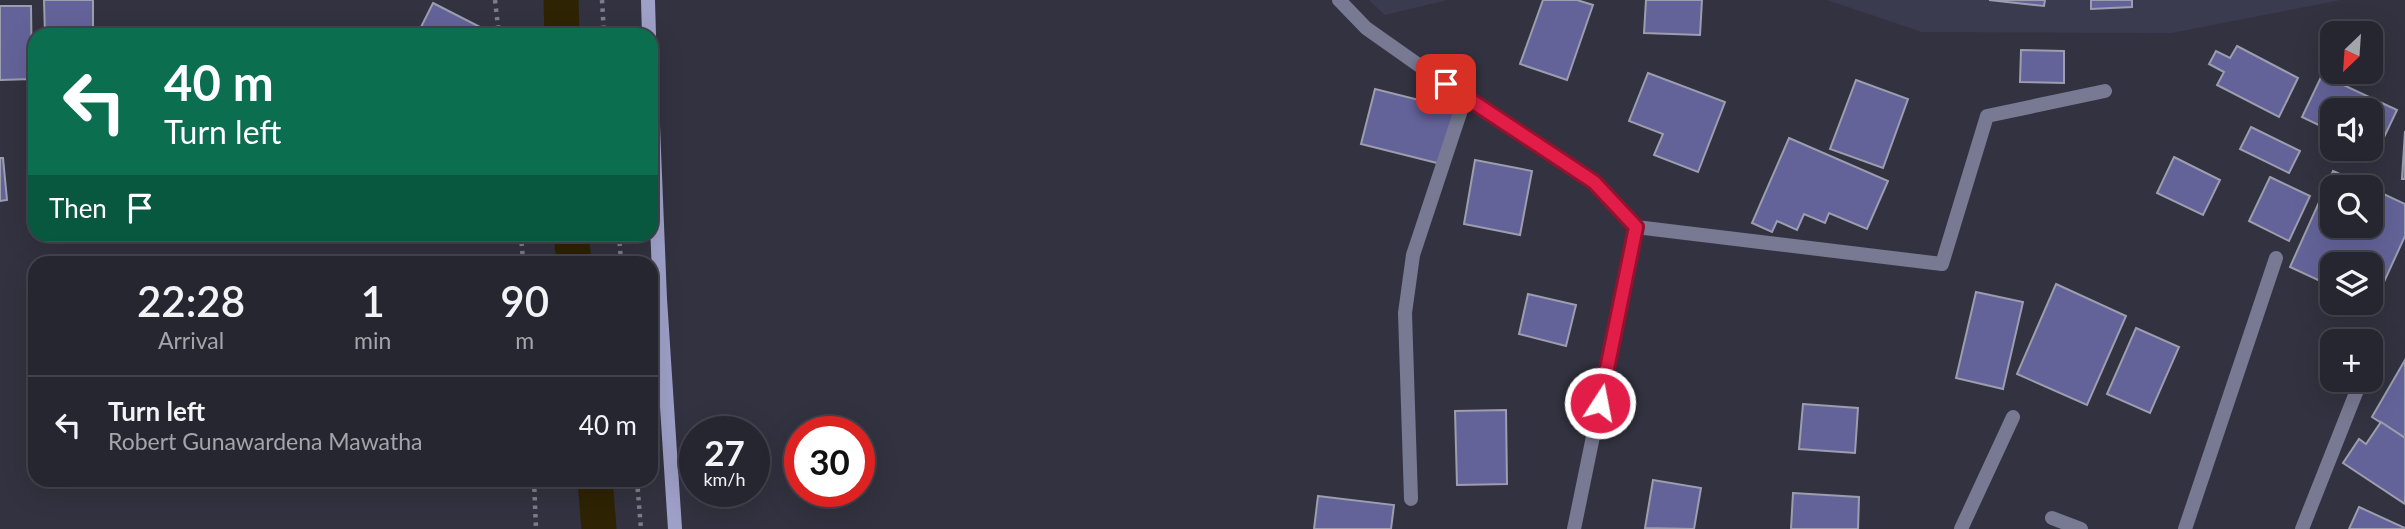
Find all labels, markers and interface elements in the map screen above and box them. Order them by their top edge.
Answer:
north arrow [2320,21,2384,84]
map controls [2320,21,2383,392]
text: 40 m [164,53,274,111]
pin [1416,54,1476,114]
icon: left [49,56,140,147]
icon: arrive [1427,65,1465,103]
button: sound [2320,98,2383,161]
text: Turn left [164,112,281,151]
button: search [2320,175,2383,238]
icon: arrive [121,189,159,227]
text: Then [49,192,107,224]
button: layers [2320,252,2383,315]
text: 22:28 [137,276,245,326]
text: 1 [361,276,385,326]
text: 90 [500,276,549,326]
text: Arrival [158,326,224,354]
text: min [354,326,391,354]
text: m [515,326,534,354]
button: + [2320,329,2383,392]
position arrow [1563,366,1637,440]
text: Turn left [108,395,205,427]
icon: left [49,406,87,444]
text: 40 m [579,409,637,441]
speed limit sign: 30 [784,416,875,507]
text: Robert Gunawardena Mawatha [108,427,422,455]
text: 27 [704,431,745,473]
text: km/h [703,468,746,490]

